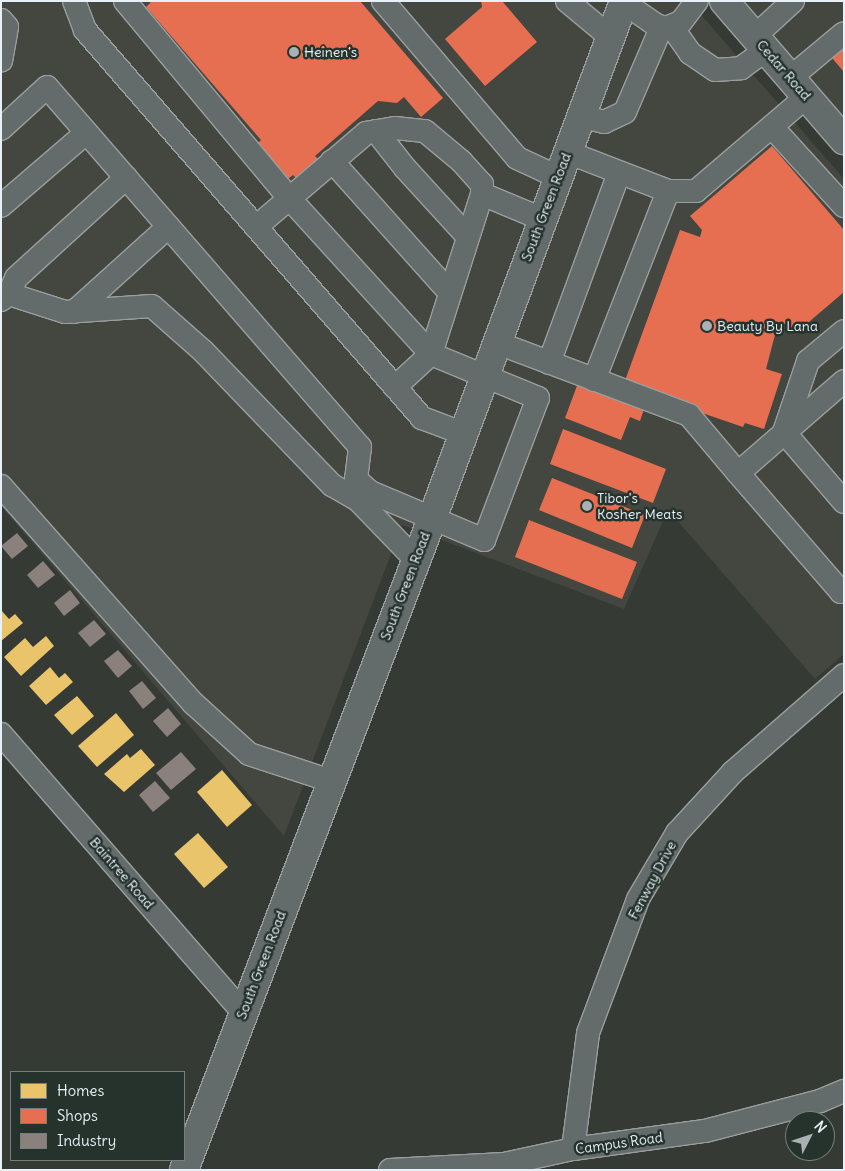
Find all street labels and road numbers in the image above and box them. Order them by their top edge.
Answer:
street label: Cedar Road [753,36,815,104]
street label: South Green Road [518,150,574,264]
street label: South Green Road [377,529,433,643]
street label: Baintree Road [86,834,158,912]
street label: Fenway Drive [624,838,680,922]
street label: South Green Road [233,908,289,1022]
street label: Campus Road [574,1129,664,1157]

